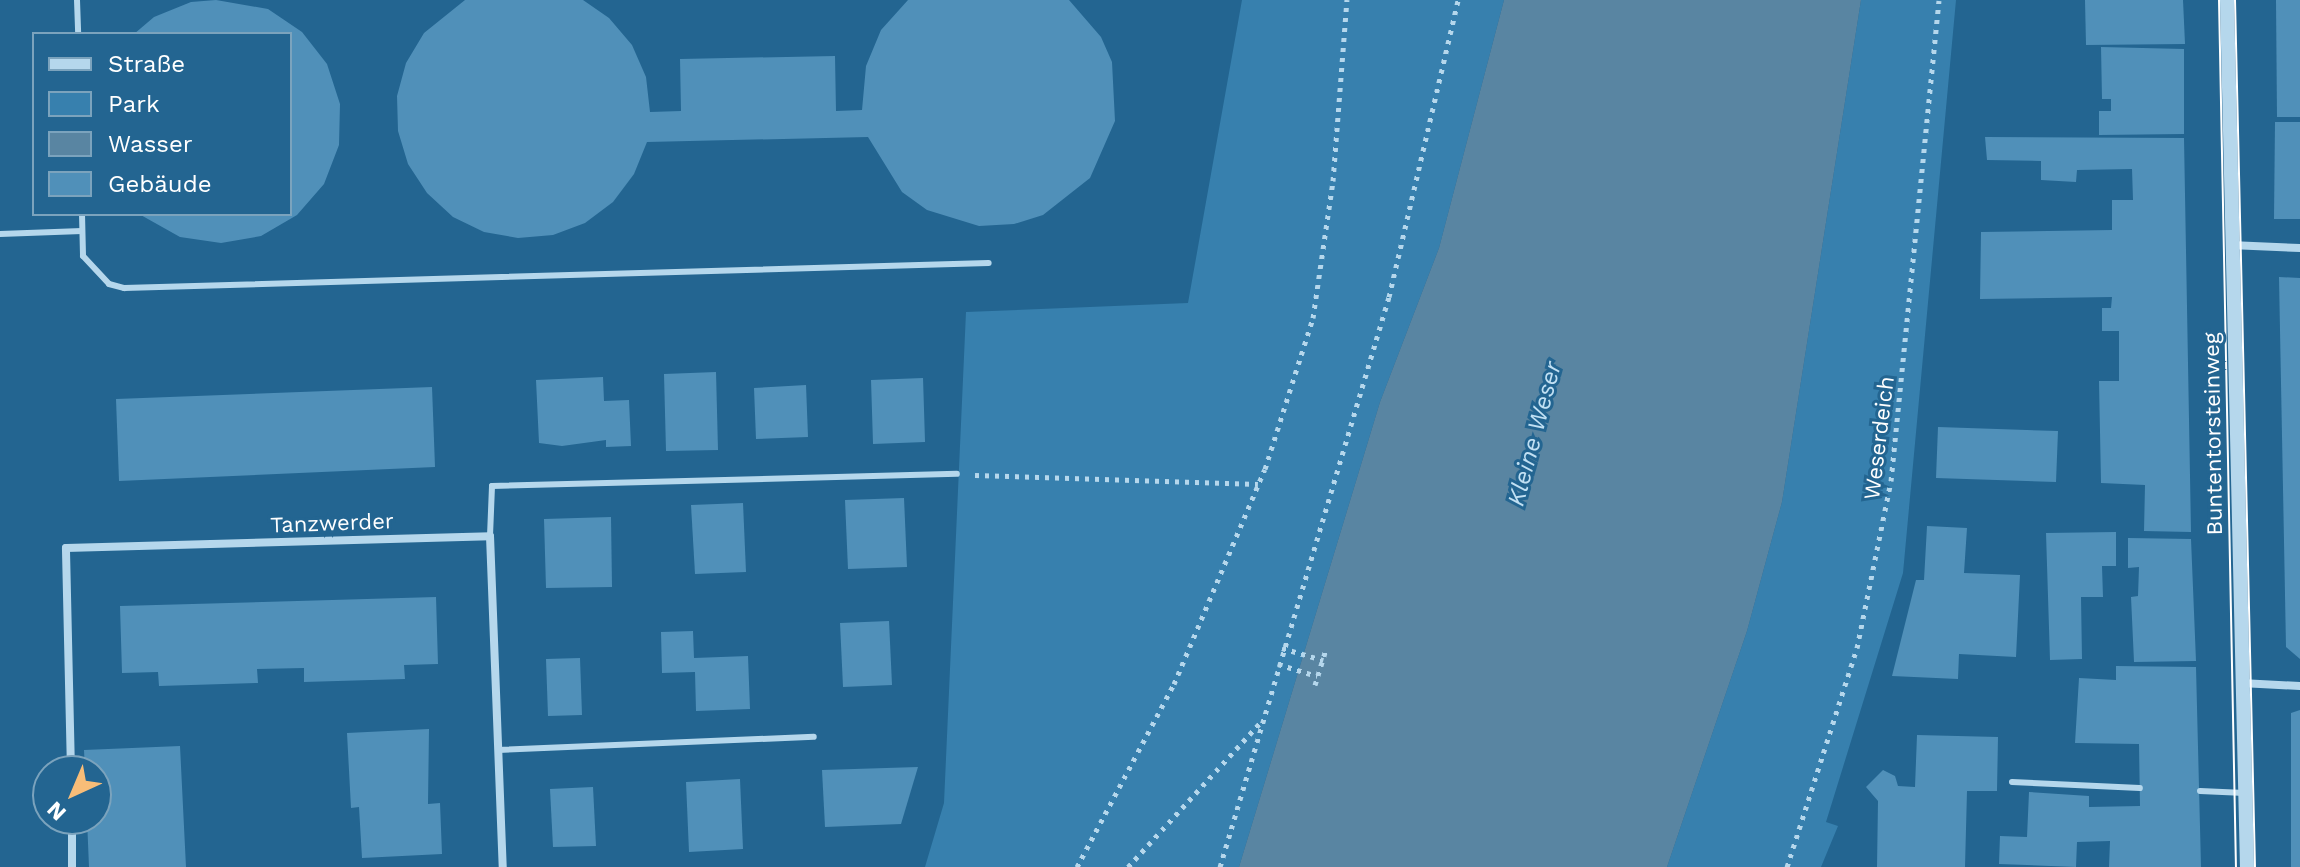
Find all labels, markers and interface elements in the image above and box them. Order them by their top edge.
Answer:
legend [32,32,292,216]
text: Straße [108,50,185,78]
text: Park [108,90,160,118]
text: Wasser [108,130,193,158]
text: Gebäude [108,170,212,198]
street label: Buntentorsteinweg [2198,332,2228,536]
water label: Kleine Weser [1502,358,1568,510]
street label: Weserdeich [1858,375,1900,501]
street label: Tanzwerder [270,508,394,538]
north arrow [32,755,112,835]
text: N [42,797,71,826]

